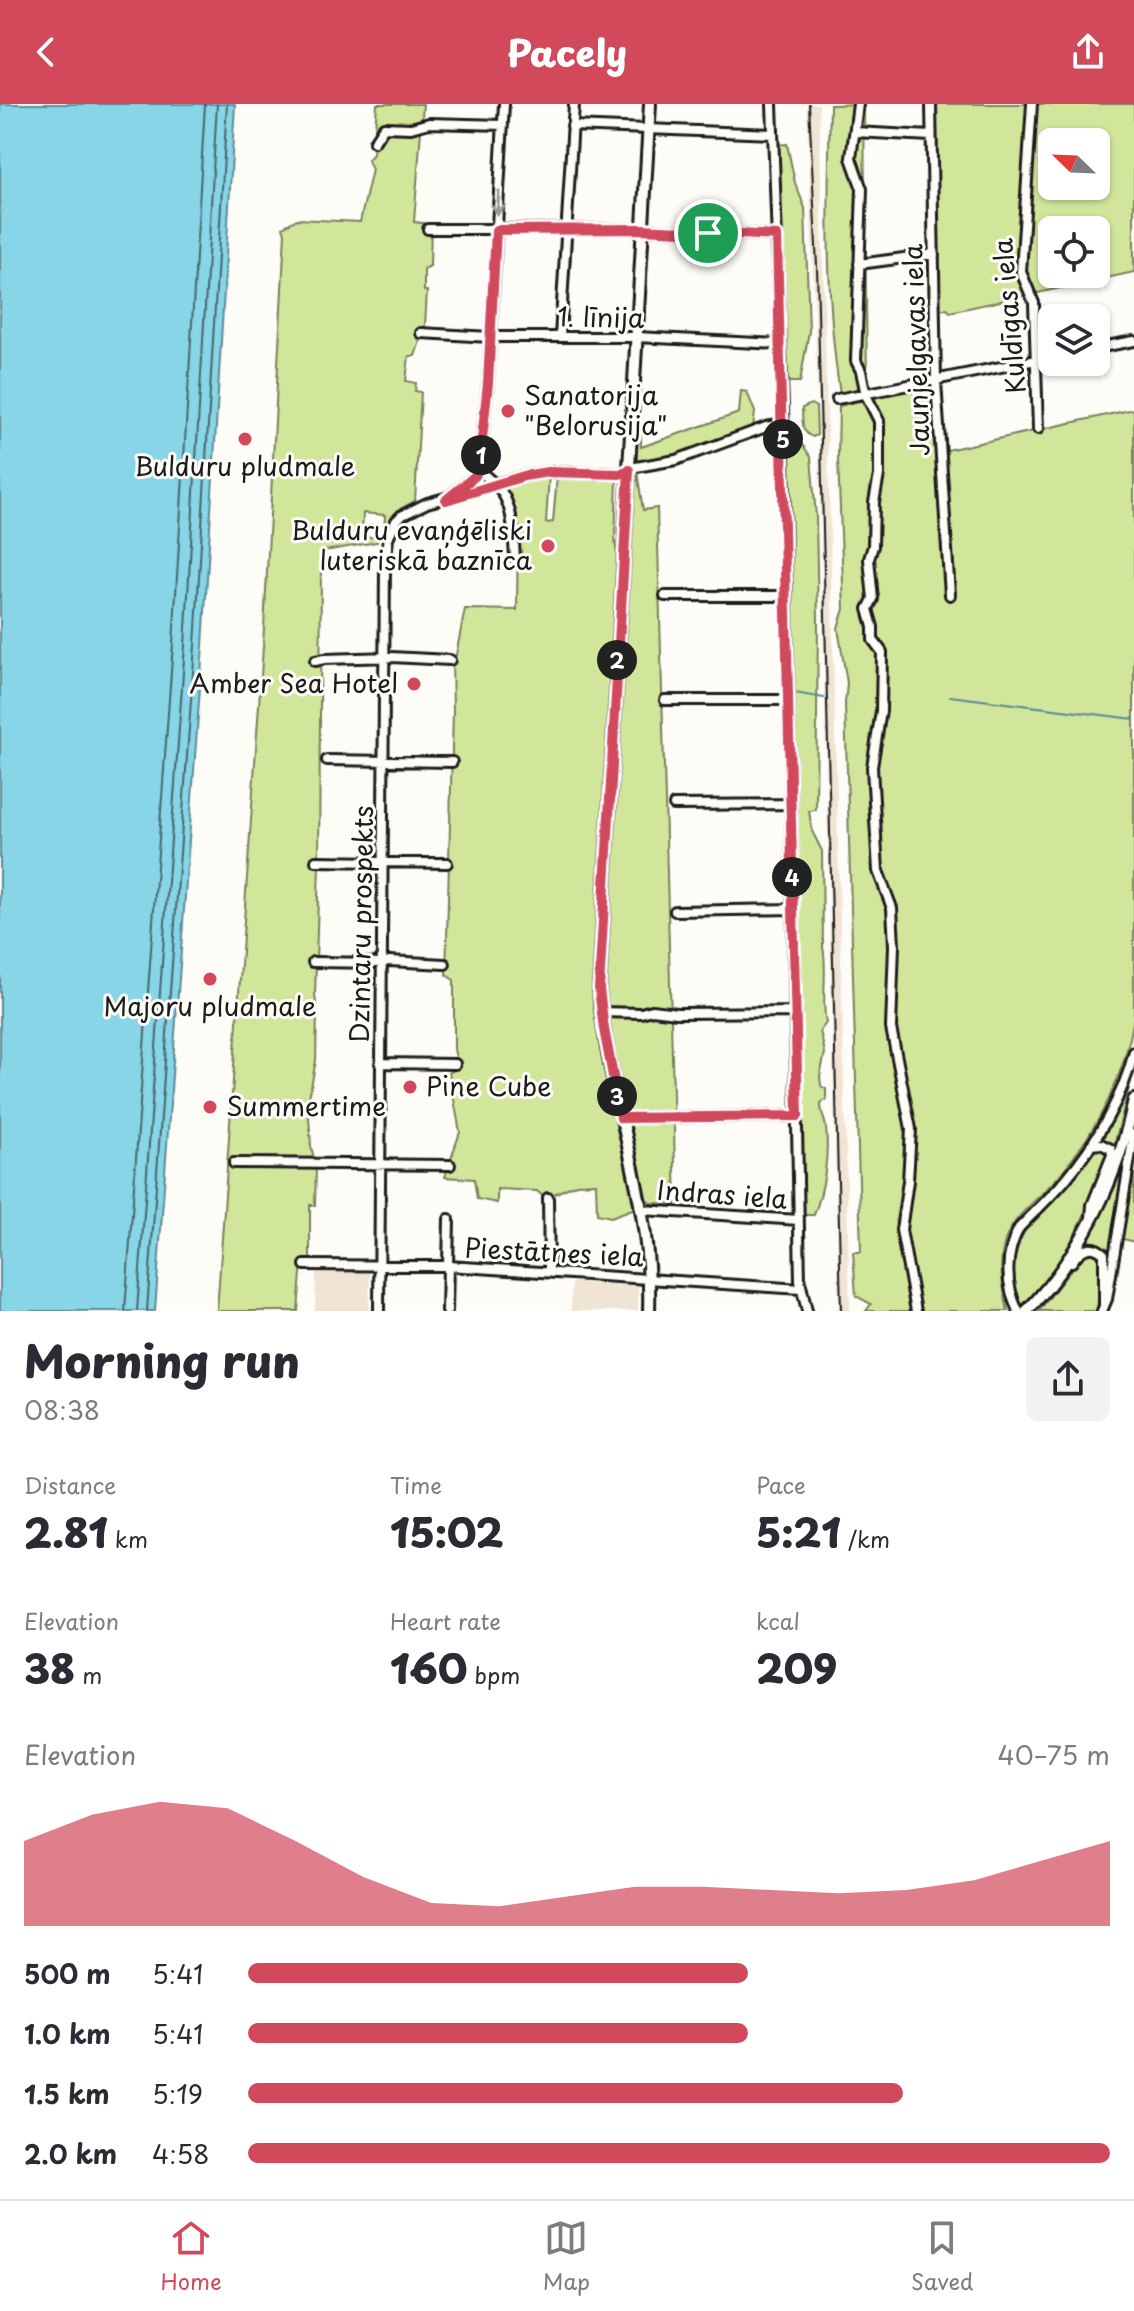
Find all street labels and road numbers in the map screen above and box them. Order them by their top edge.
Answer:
street label: Kuldīgas iela [982,236,1035,395]
street label: Jaunjelgavas iela [892,242,939,457]
street label: 1. līnija [557,296,645,337]
street label: Dzintaru prospekts [339,805,382,1043]
street label: Indras iela [656,1170,789,1218]
street label: Piestātnes iela [464,1227,645,1276]

